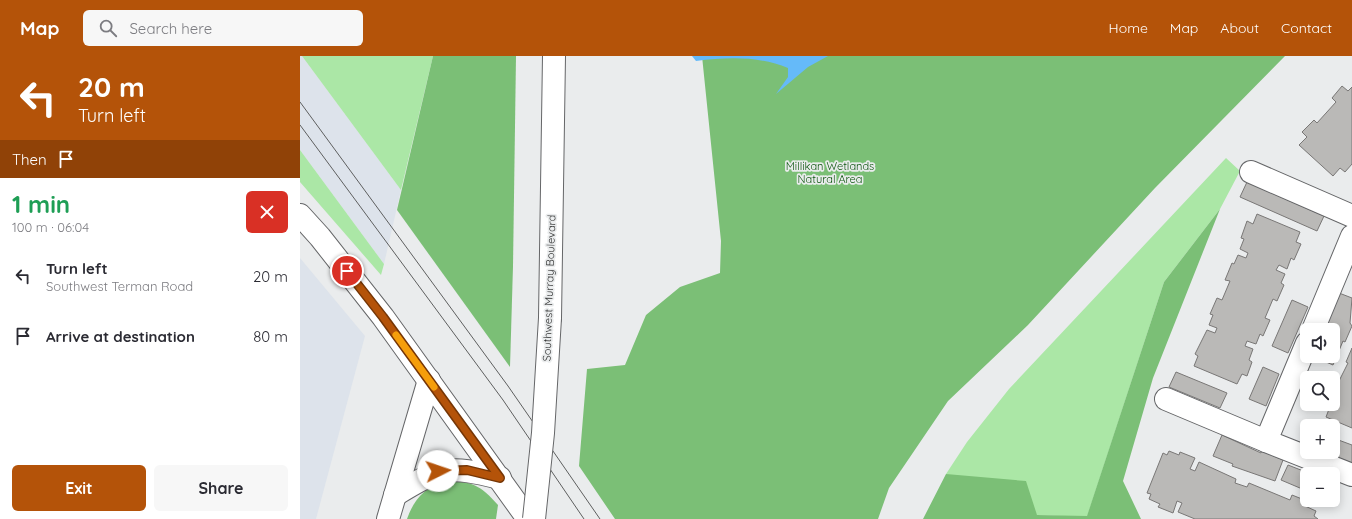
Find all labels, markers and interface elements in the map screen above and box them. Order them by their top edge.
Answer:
search box [83,10,363,46]
text: Map [20,16,59,40]
icon: search [97,17,119,39]
text: Search here [129,19,212,38]
text: Home [1109,19,1148,37]
text: Map [1170,19,1198,37]
text: About [1220,19,1259,37]
text: Contact [1281,19,1332,37]
text: 20 m [78,69,145,104]
icon: left [12,72,64,124]
text: Turn left [78,104,146,127]
icon: arrive [55,148,77,170]
text: Then [12,150,47,169]
park label: Millikan Wetlands Natural Area [786,159,874,186]
text: 1 min [12,189,70,219]
button: close [246,191,288,233]
street label: Southwest Murray Boulevard [539,214,559,362]
text: 100 m · 06:04 [12,219,89,235]
pin [330,254,364,288]
text: Turn left [46,259,108,278]
icon: arrive [336,260,358,282]
icon: left [12,265,34,287]
text: 20 m [253,267,288,286]
text: Southwest Terman Road [46,278,193,294]
map controls [1300,323,1340,507]
button: sound [1300,323,1340,363]
icon: arrive [12,325,34,347]
text: Arrive at destination [46,327,195,346]
text: 80 m [253,327,288,346]
button: search [1300,371,1340,411]
button: + [1300,419,1340,459]
position arrow [417,450,459,492]
button: Exit [12,465,146,511]
button: Share [154,465,288,511]
button: − [1300,467,1340,507]

